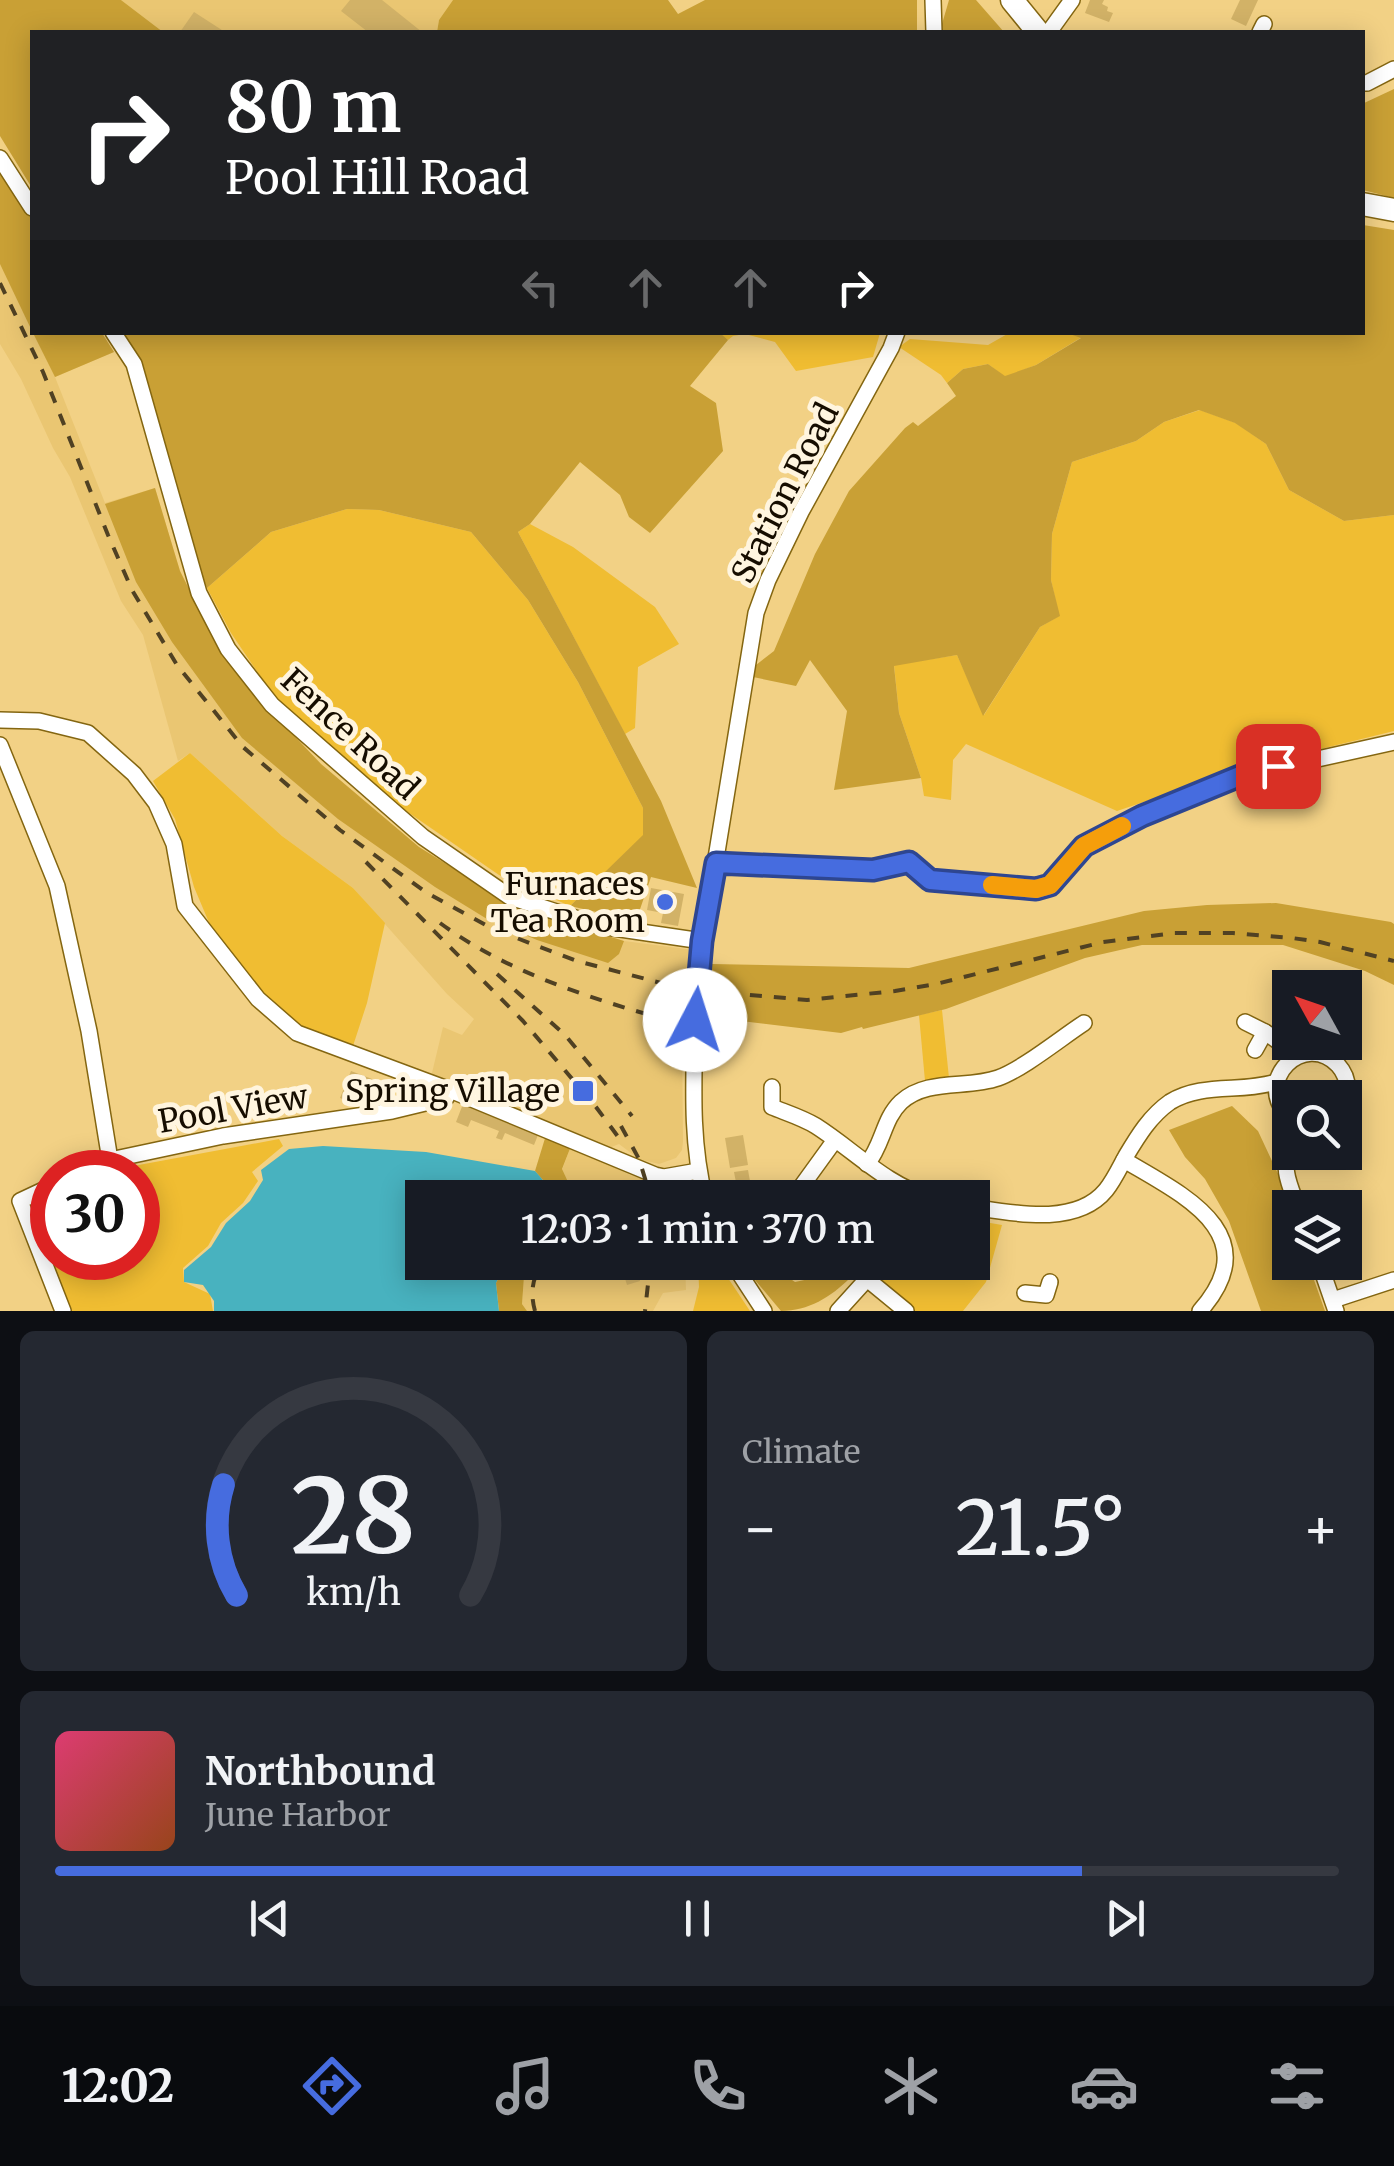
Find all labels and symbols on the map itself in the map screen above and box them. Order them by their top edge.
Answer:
street label: Station Road [723,396,847,590]
street label: Fence Road [273,660,427,808]
pin [1236,724,1321,809]
place label: Furnaces Tea Room [490,864,645,941]
marker: Furnaces Tea Room [654,891,676,913]
position arrow [643,968,747,1072]
north arrow [1272,970,1362,1060]
place label: Spring Village [345,1071,560,1111]
street label: Pool View [155,1076,312,1142]
marker: Spring Village [570,1078,596,1104]
speed limit sign: 30 [30,1150,160,1280]

